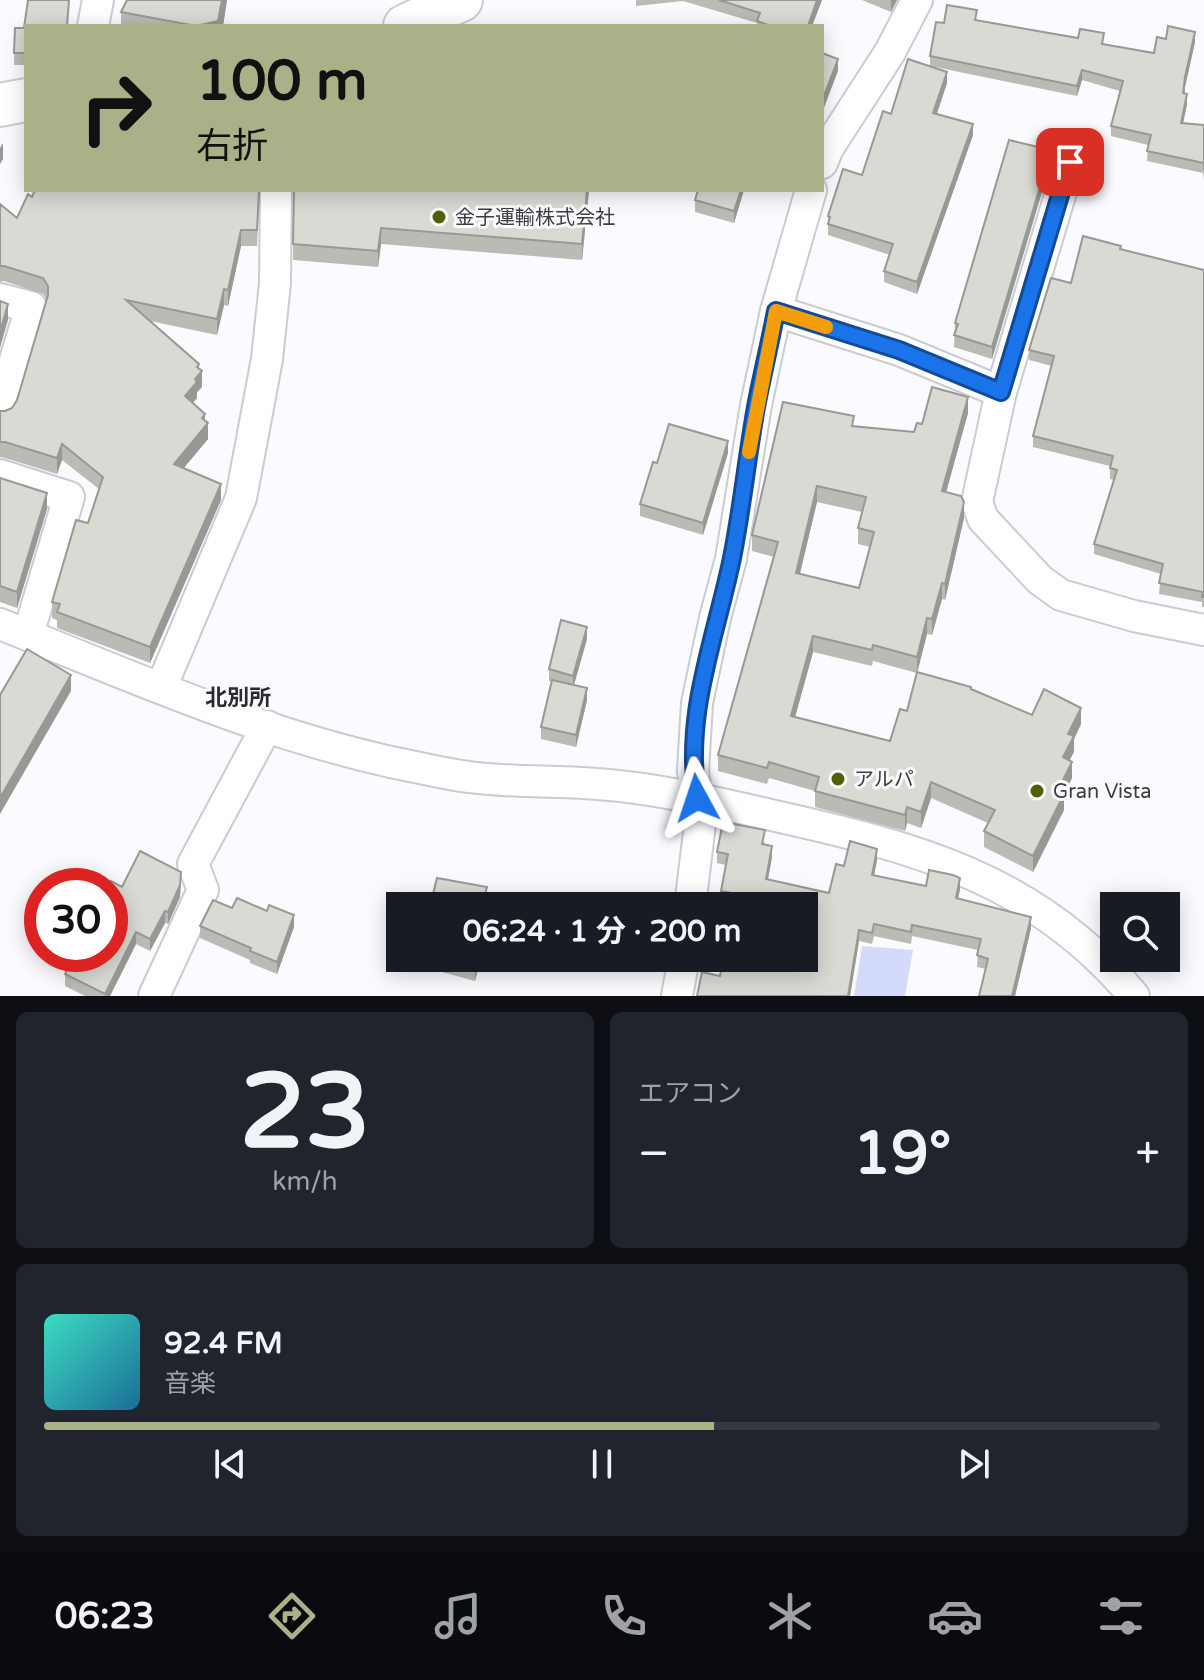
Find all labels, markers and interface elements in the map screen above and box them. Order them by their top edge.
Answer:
text: 100 m [196,48,367,115]
icon: right [64,56,168,160]
text: 右折 [196,125,268,168]
pin [1036,128,1104,196]
icon: arrive [1048,140,1092,184]
place label: 金子運輸株式会社 [455,206,615,230]
marker: 金子運輸株式会社 [430,208,448,226]
district label: 北別所 [205,685,271,711]
position arrow [655,756,739,840]
place label: アルパ [854,768,914,792]
marker: アルパ [829,770,847,788]
place label: Gran Vista [1053,780,1151,804]
marker: Gran Vista [1028,782,1046,800]
speed limit sign: 30 [24,868,128,972]
map controls [1100,892,1180,972]
button: search [1100,892,1180,972]
text: 06:24 · 1 分 · 200 m [463,913,741,950]
text: 23 [240,1051,370,1176]
text: エアコン [638,1078,742,1109]
text: 19° [853,1118,951,1190]
text: − [638,1128,669,1181]
text: + [1135,1128,1160,1181]
text: km/h [272,1166,338,1197]
text: 92.4 FM [164,1325,283,1362]
text: 音楽 [164,1368,216,1399]
icon: previous [208,1442,252,1486]
icon: pause [580,1442,624,1486]
icon: next [952,1442,996,1486]
icon: directions [264,1588,320,1644]
icon: music [430,1588,486,1644]
icon: phone [596,1588,652,1644]
icon: climate [762,1588,818,1644]
icon: car [927,1588,983,1644]
icon: filters [1093,1588,1149,1644]
text: 06:23 [55,1595,155,1638]

